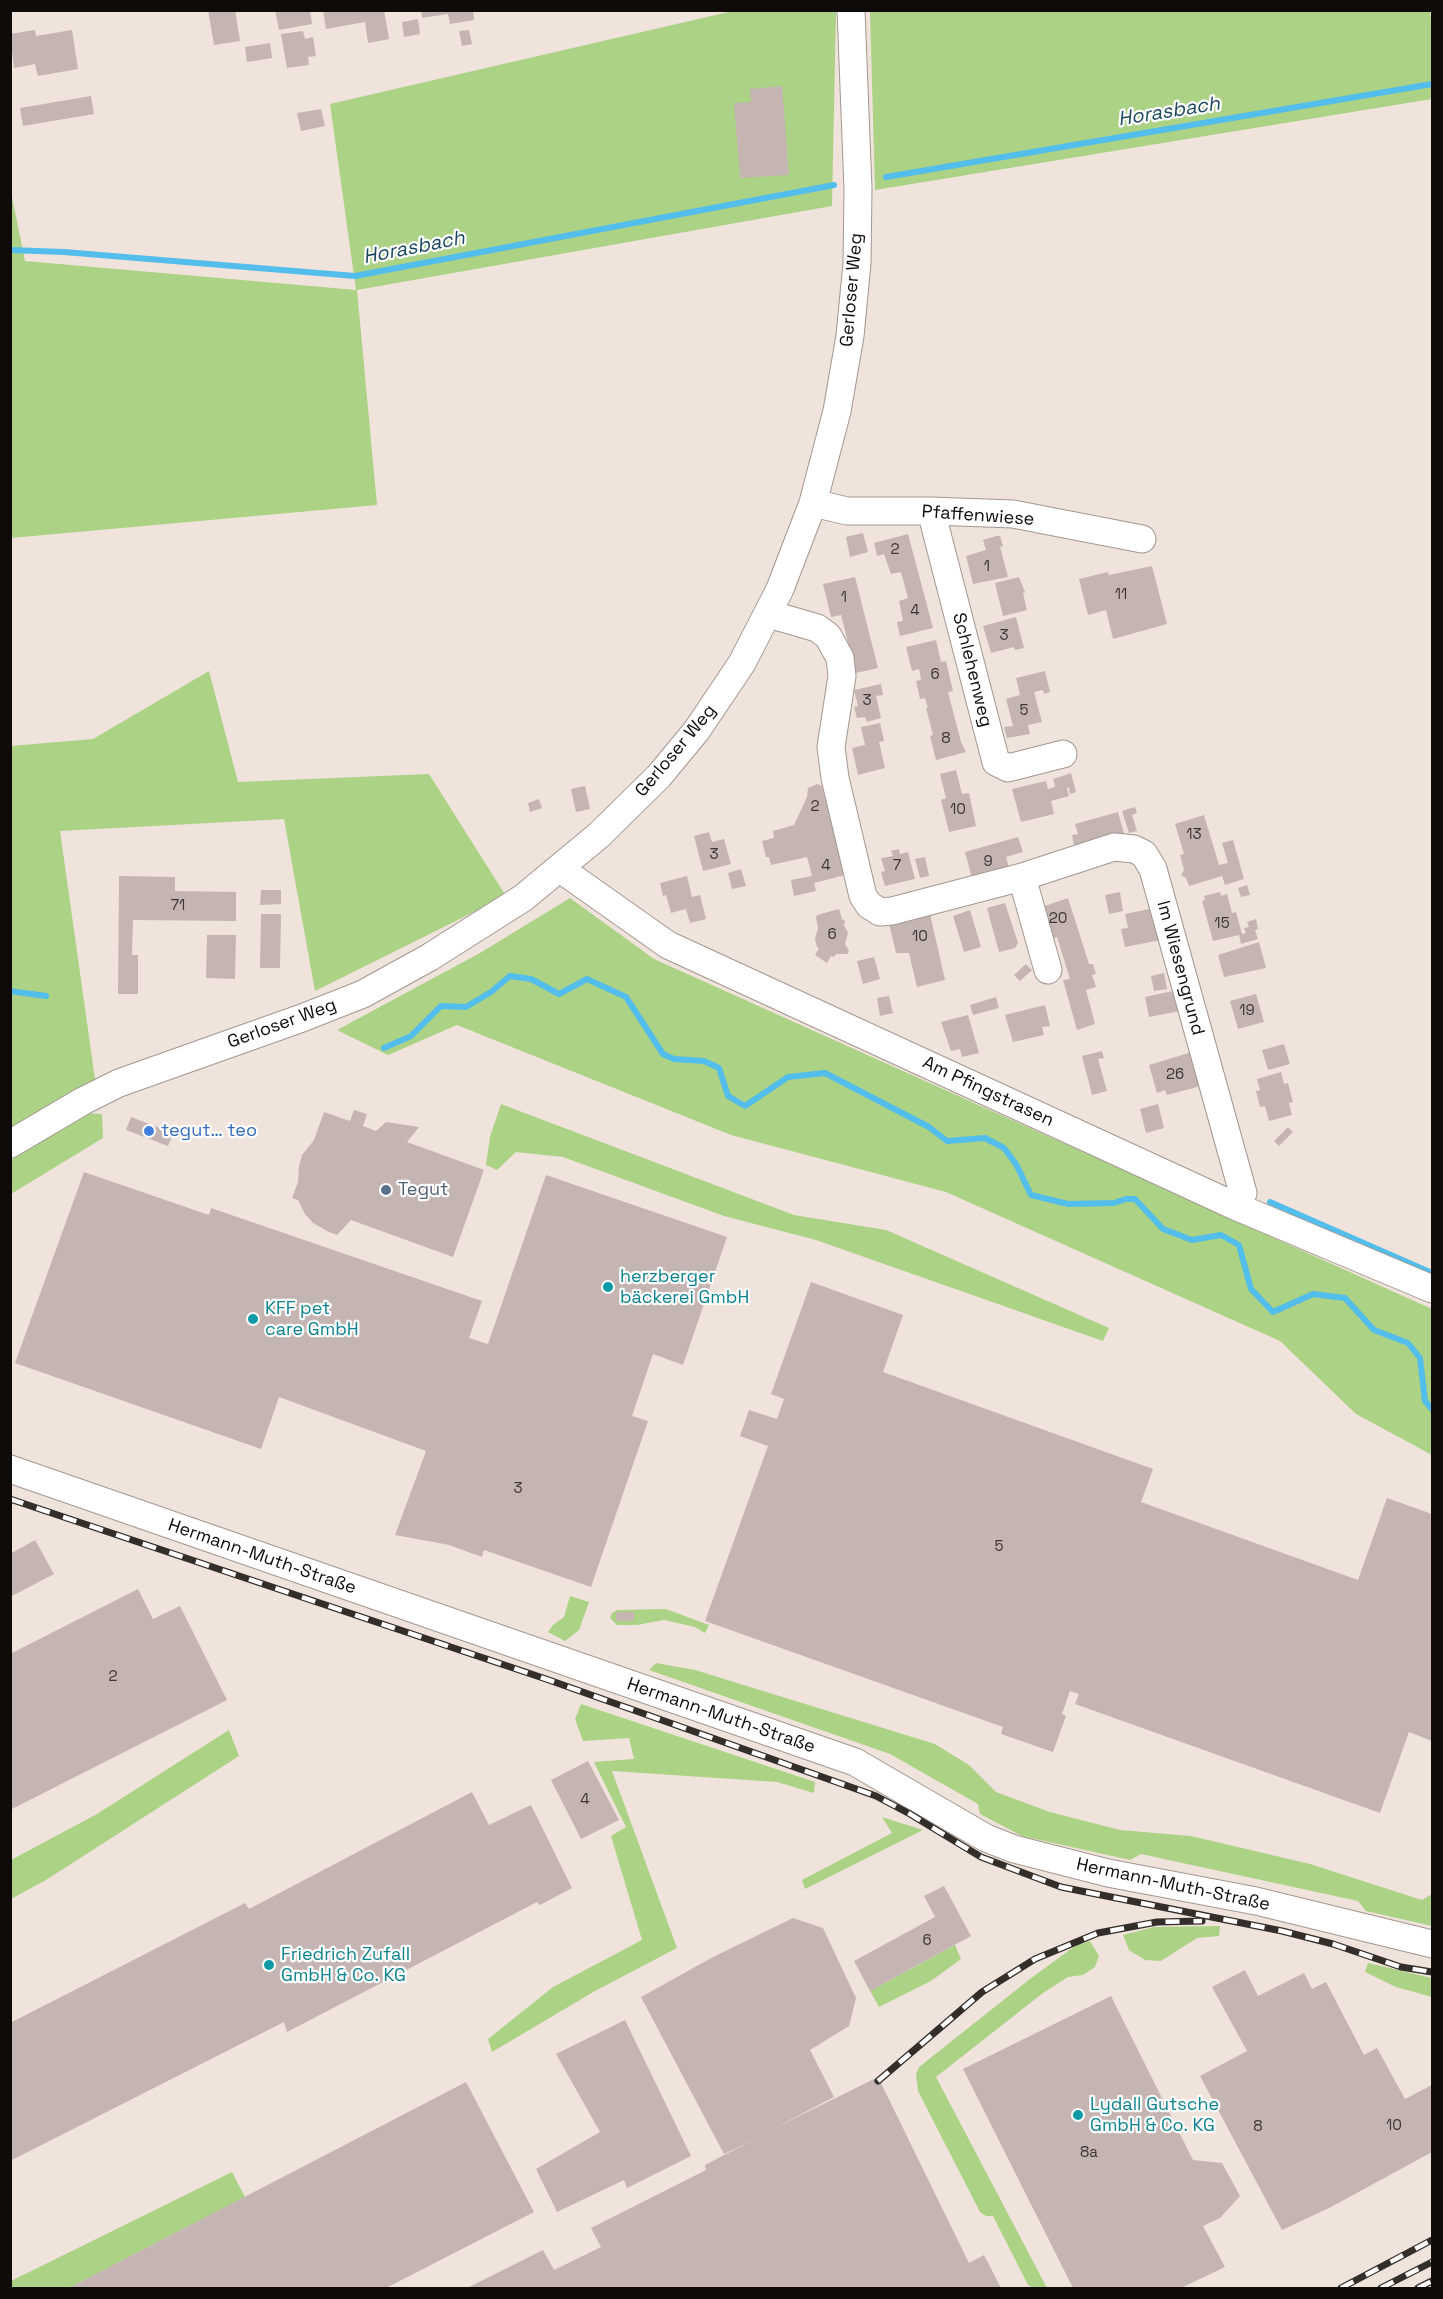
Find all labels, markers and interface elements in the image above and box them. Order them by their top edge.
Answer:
water label: Horasbach [1116,92,1222,132]
water label: Horasbach [361,226,467,270]
street label: Gerloser Weg [836,232,868,348]
street label: Pfaffenwiese [921,501,1035,531]
house number: 2 [890,541,900,559]
house number: 1 [984,558,990,576]
house number: 11 [1115,586,1127,604]
house number: 1 [841,589,847,607]
house number: 4 [910,602,920,620]
street label: Schlehenweg [947,611,997,729]
house number: 3 [999,627,1009,645]
house number: 6 [930,666,940,684]
house number: 3 [862,692,872,710]
street label: Gerloser Weg [631,700,721,802]
house number: 5 [1020,702,1028,720]
house number: 8 [941,730,951,748]
house number: 2 [810,798,820,816]
house number: 10 [950,801,966,819]
house number: 13 [1186,826,1202,844]
house number: 3 [709,846,719,864]
house number: 9 [983,853,993,871]
house number: 4 [821,857,831,875]
house number: 7 [893,857,901,875]
house number: 71 [171,897,185,915]
street label: Im Wiesengrund [1152,898,1208,1038]
house number: 20 [1049,910,1067,928]
house number: 15 [1214,915,1230,933]
house number: 6 [827,926,837,944]
house number: 10 [912,928,928,946]
street label: Gerloser Weg [225,994,339,1054]
house number: 19 [1239,1002,1255,1020]
street label: Am Pfingstrasen [919,1052,1057,1132]
house number: 26 [1166,1066,1184,1084]
place label: tegut… teo [161,1120,257,1142]
marker: tegut… teo [142,1124,156,1138]
place label: Tegut [398,1179,448,1201]
marker: Tegut [379,1183,393,1197]
place label: herzberger bäckerei GmbH [620,1266,749,1308]
marker: herzberger bäckerei GmbH [601,1280,615,1294]
place label: KFF pet care GmbH [265,1298,359,1340]
marker: KFF pet care GmbH [246,1312,260,1326]
house number: 3 [513,1480,523,1498]
street label: Hermann-Muth-Straße [165,1515,359,1599]
house number: 5 [995,1538,1003,1556]
house number: 2 [108,1668,118,1686]
street label: Hermann-Muth-Straße [624,1674,818,1758]
house number: 4 [580,1791,590,1809]
street label: Hermann-Muth-Straße [1074,1854,1272,1916]
house number: 6 [922,1932,932,1950]
place label: Friedrich Zufall GmbH & Co. KG [281,1944,410,1986]
marker: Friedrich Zufall GmbH & Co. KG [262,1958,276,1972]
place label: Lydall Gutsche GmbH & Co. KG [1090,2094,1219,2136]
marker: Lydall Gutsche GmbH & Co. KG [1071,2108,1085,2122]
house number: 10 [1386,2117,1402,2135]
house number: 8 [1253,2118,1263,2136]
house number: 8a [1080,2144,1098,2162]

